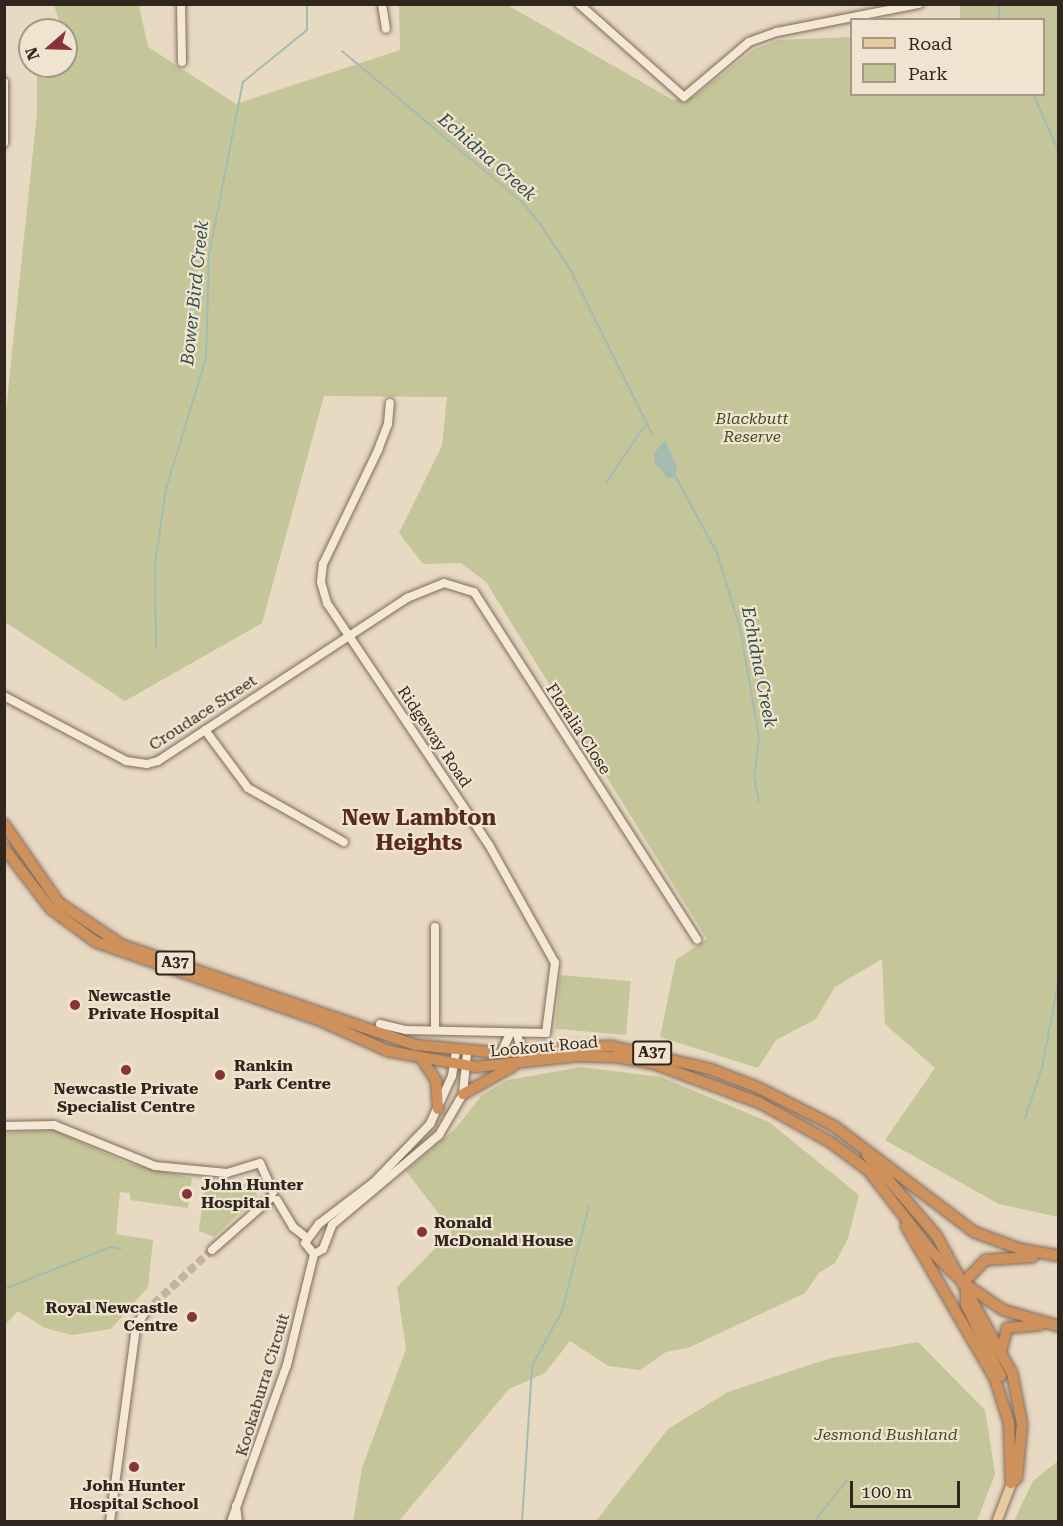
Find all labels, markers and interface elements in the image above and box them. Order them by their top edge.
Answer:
north arrow [18,18,78,78]
legend [850,18,1045,96]
text: Road [908,33,952,54]
text: N [21,45,44,63]
text: Park [908,63,948,84]
water label: Echidna Creek [434,109,540,205]
water label: Bower Bird Creek [177,220,213,366]
park label: Blackbutt Reserve [716,409,788,447]
water label: Echidna Creek [737,605,781,729]
street label: Croudace Street [146,671,260,755]
street label: Floralia Close [541,680,615,778]
street label: Ridgeway Road [393,683,475,791]
district label: New Lambton Heights [342,804,496,855]
road number: A37 [154,951,196,975]
place label: Newcastle Private Hospital [88,986,219,1024]
marker: Newcastle Private Hospital [66,996,84,1014]
street label: Lookout Road [489,1033,599,1061]
road number: A37 [631,1041,673,1065]
place label: Rankin Park Centre [234,1056,331,1094]
marker: Newcastle Private Specialist Centre [119,1063,133,1077]
marker: Rankin Park Centre [211,1066,229,1084]
place label: Newcastle Private Specialist Centre [54,1079,198,1117]
place label: John Hunter Hospital [201,1175,304,1213]
marker: John Hunter Hospital [178,1185,196,1203]
place label: Ronald McDonald House [434,1213,574,1251]
marker: Ronald McDonald House [415,1225,429,1239]
place label: Royal Newcastle Centre [46,1298,178,1336]
marker: Royal Newcastle Centre [183,1308,201,1326]
street label: Kookaburra Circuit [232,1311,294,1459]
park label: Jesmond Bushland [814,1425,958,1445]
marker: John Hunter Hospital School [127,1460,141,1474]
scale bar [853,1469,962,1507]
place label: John Hunter Hospital School [69,1476,199,1514]
text: 100 m [861,1481,912,1502]

